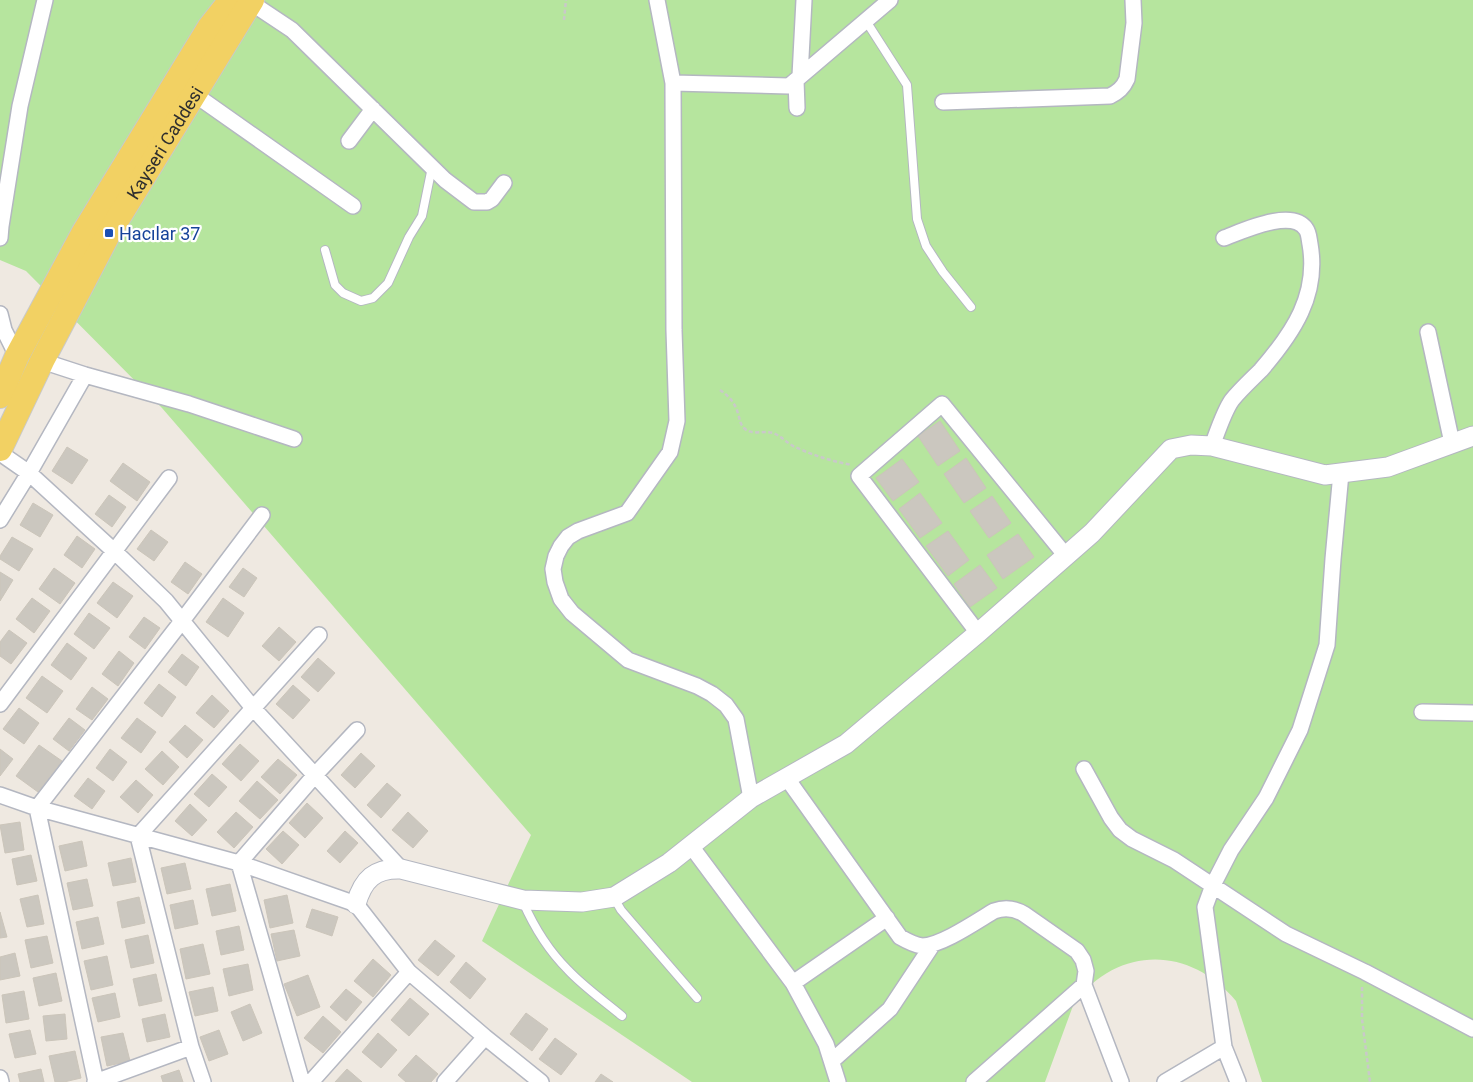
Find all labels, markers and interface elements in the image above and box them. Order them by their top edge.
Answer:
street label: Kayseri Caddesi [122,82,207,203]
place label: Hacılar 37 [119,223,200,244]
marker: Hacılar 37 [103,227,115,239]

